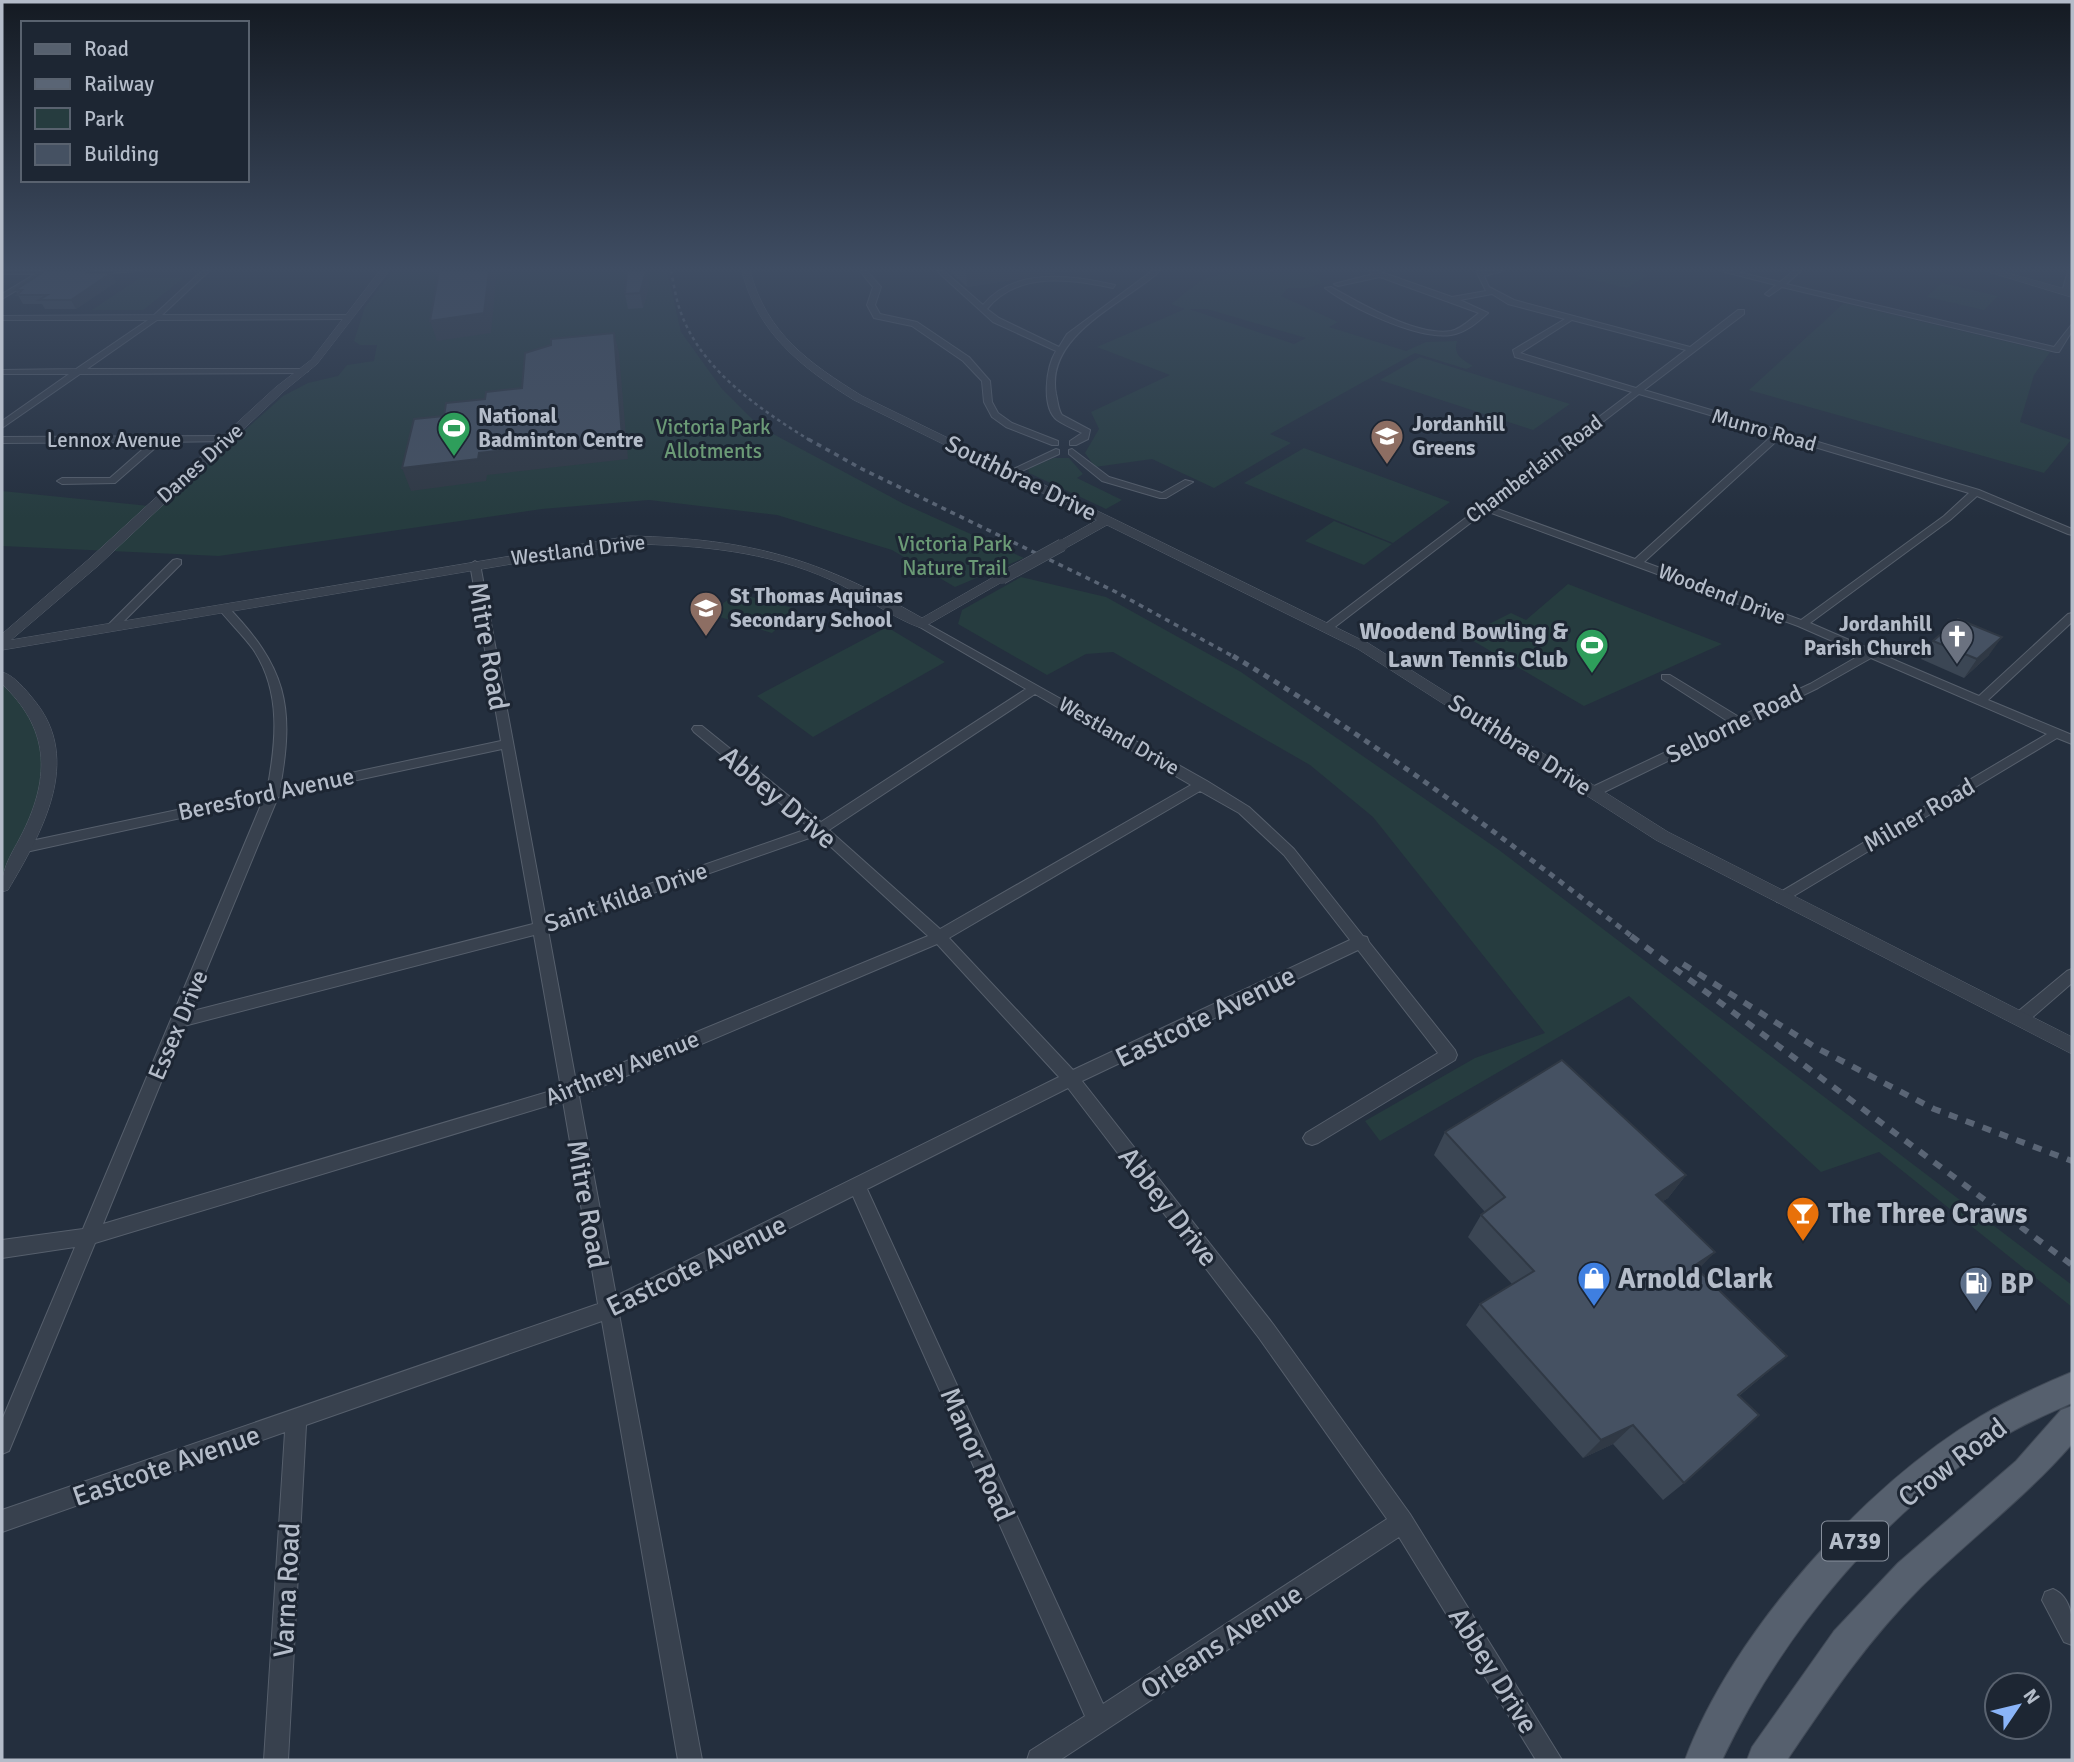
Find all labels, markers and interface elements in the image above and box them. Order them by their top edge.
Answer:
legend [21,21,248,182]
text: Road [84,36,129,62]
text: Railway [84,71,154,97]
text: Park [84,106,125,132]
text: Building [84,141,159,167]
place label: National Badminton Centre [478,403,643,453]
street label: Munro Road [1709,403,1819,457]
sports icon: National Badminton Centre [435,409,473,458]
street label: Chamberlain Road [1461,409,1607,529]
place label: Jordanhill Greens [1412,411,1506,461]
park label: Victoria Park Allotments [655,414,771,464]
school or university icon: Jordanhill Greens [1368,417,1406,466]
street label: Danes Drive [152,418,248,508]
street label: Lennox Avenue [47,427,181,453]
street label: Southbrae Drive [940,428,1102,528]
street label: Westland Drive [509,529,647,571]
park label: Victoria Park Nature Trail [897,531,1013,581]
street label: Woodend Drive [1654,558,1790,630]
street label: Mitre Road [460,579,516,713]
place label: St Thomas Aquinas Secondary School [730,583,903,633]
school or university icon: St Thomas Aquinas Secondary School [687,589,725,638]
place label: Jordanhill Parish Church [1804,611,1932,661]
place label: Woodend Bowling & Lawn Tennis Club [1359,616,1568,674]
church icon: Jordanhill Parish Church [1938,617,1976,666]
sports icon: Woodend Bowling & Lawn Tennis Club [1573,626,1611,675]
street label: Selborne Road [1661,678,1807,770]
street label: Southbrae Drive [1443,688,1597,802]
street label: Westland Drive [1054,691,1184,781]
street label: Abbey Drive [713,739,844,856]
street label: Beresford Avenue [175,761,357,827]
street label: Milner Road [1858,771,1980,859]
street label: Saint Kilda Drive [541,855,711,939]
street label: Eastcote Avenue [1110,959,1301,1075]
street label: Essex Drive [141,965,215,1085]
street label: Airthrey Avenue [541,1023,703,1113]
street label: Mitre Road [559,1137,615,1271]
street label: Abbey Drive [1111,1140,1225,1273]
bar icon: The Three Craws [1784,1194,1822,1243]
place label: The Three Craws [1828,1197,2027,1231]
street label: Eastcote Avenue [601,1208,792,1324]
shop icon: Arnold Clark [1575,1259,1613,1308]
place label: Arnold Clark [1618,1262,1773,1296]
fuel station icon: BP [1957,1264,1995,1313]
place label: BP [2000,1267,2034,1301]
street label: Manor Road [932,1382,1022,1527]
street label: Crow Road [1892,1411,2014,1515]
street label: Eastcote Avenue [68,1418,265,1514]
street label: Varna Road [266,1522,308,1658]
road number: A739 [1822,1522,1888,1560]
street label: Orleans Avenue [1134,1577,1309,1707]
street label: Abbey Drive [1441,1601,1545,1740]
north arrow [1983,1671,2053,1741]
text: N [2017,1685,2045,1709]

